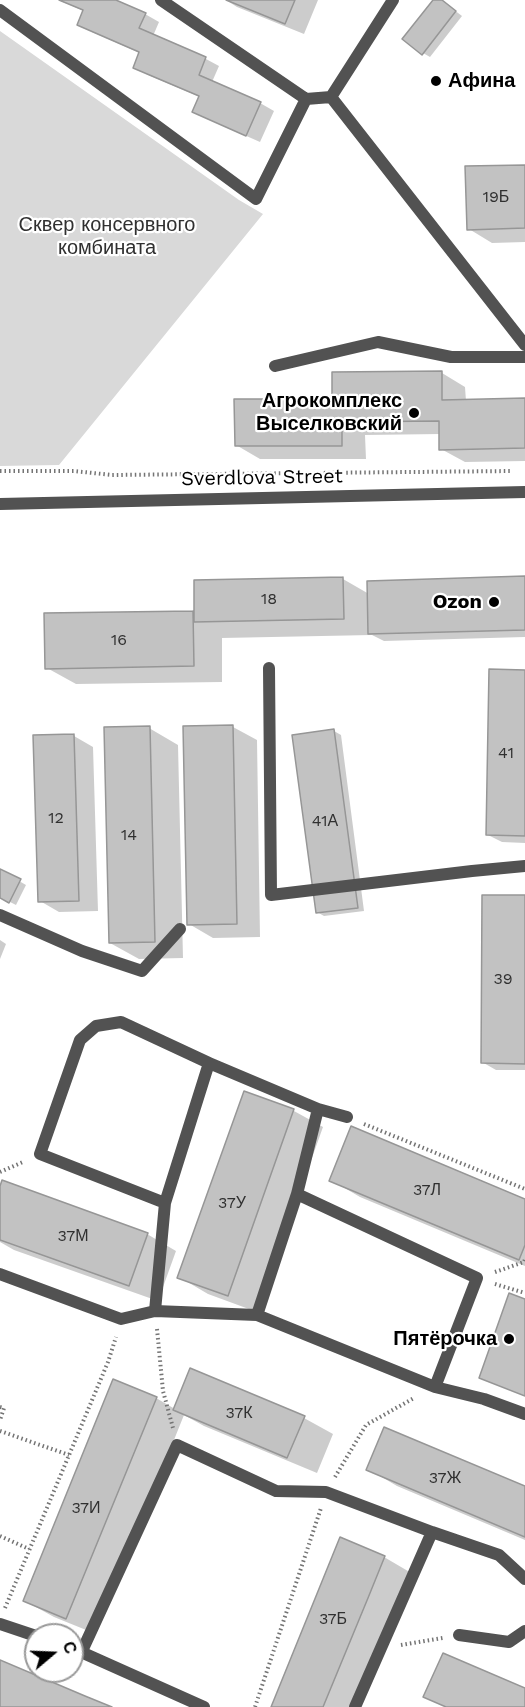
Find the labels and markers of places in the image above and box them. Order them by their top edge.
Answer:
place label: Афина [448,69,515,93]
marker: Афина [429,74,443,88]
place label: Агрокомплекс Выселковский [256,389,402,436]
marker: Агрокомплекс Выселковский [407,406,421,420]
place label: Ozon [433,590,482,614]
marker: Ozon [487,595,501,609]
place label: Пятёрочка [393,1327,497,1351]
marker: Пятёрочка [502,1332,516,1346]

